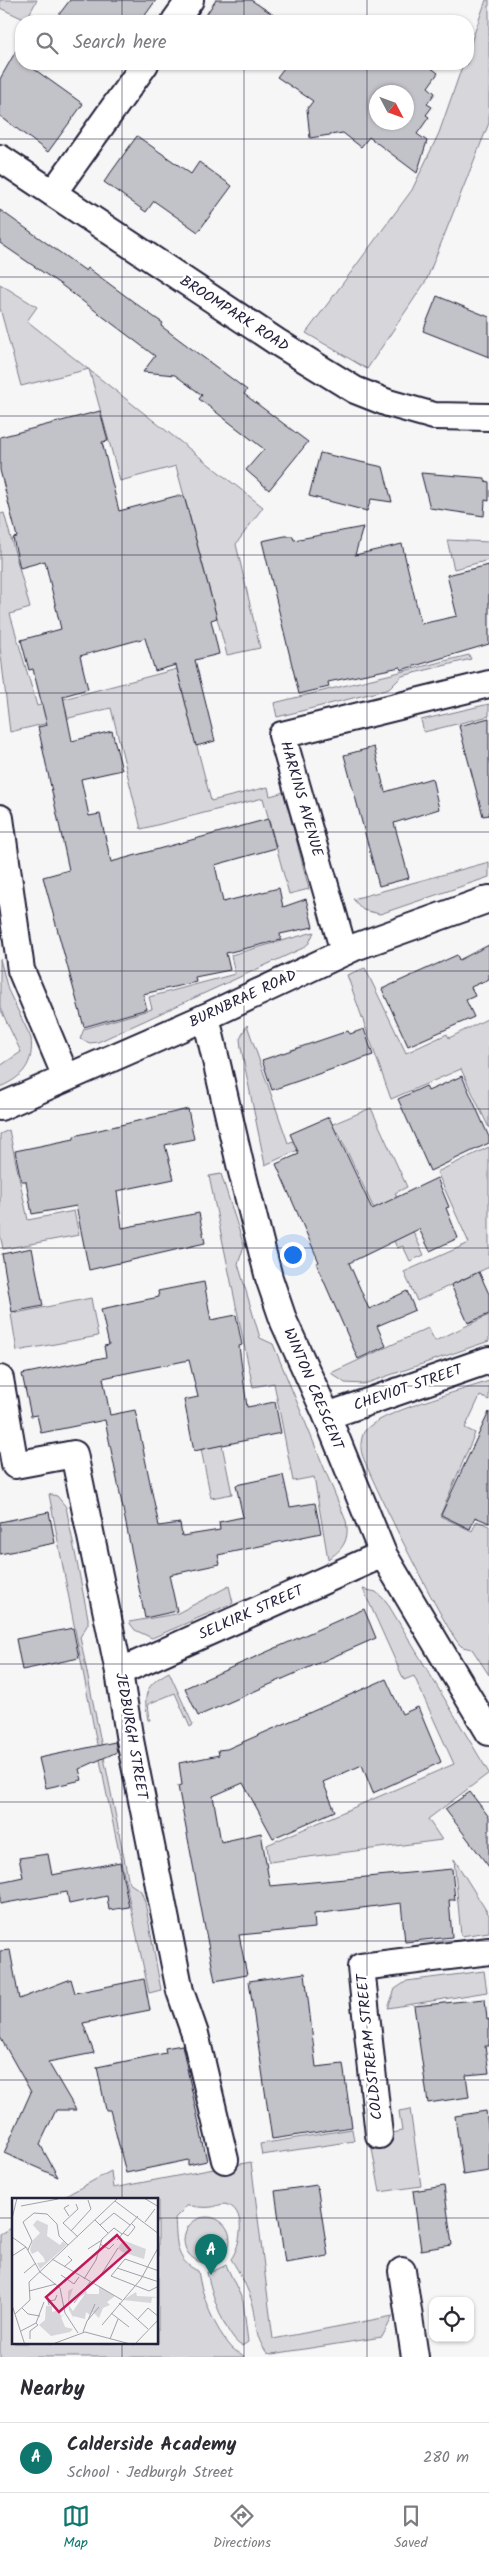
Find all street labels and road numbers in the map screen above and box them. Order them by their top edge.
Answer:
street label: BROOMPARK ROAD [175,270,294,359]
street label: HARKINS AVENUE [273,738,329,861]
street label: BURNBRAE ROAD [185,963,301,1034]
street label: WINTON CRESCENT [276,1324,350,1455]
street label: CHEVIOT STREET [350,1357,468,1418]
street label: SELKIRK STREET [195,1578,309,1647]
street label: JEDBURGH STREET [108,1671,154,1803]
street label: COLDSTREAM STREET [350,1971,390,2121]

